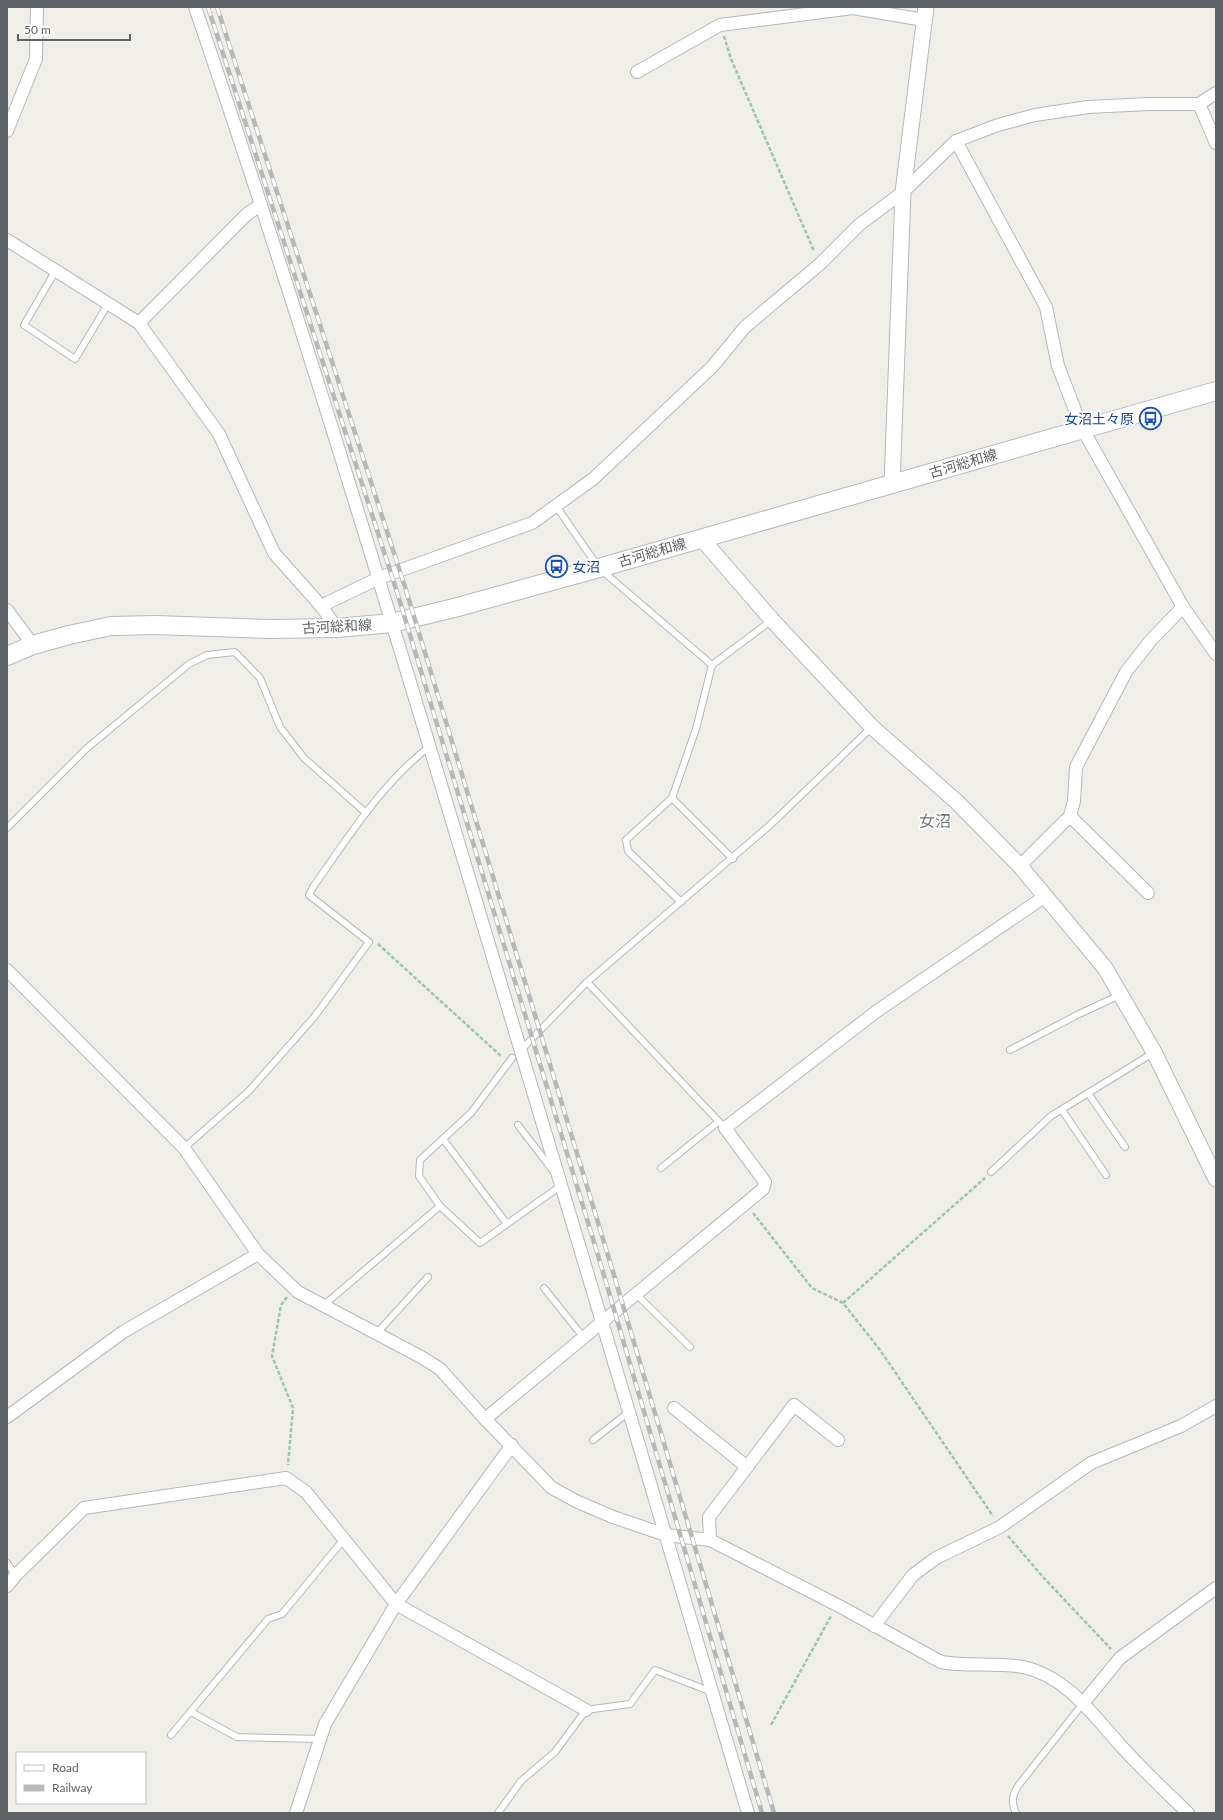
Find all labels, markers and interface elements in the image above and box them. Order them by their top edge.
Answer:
scale bar [18,16,130,42]
text: 50 m [24,22,51,37]
bus stop icon: 女沼土々原 [1137,405,1163,431]
place label: 女沼土々原 [1064,410,1134,427]
street label: 古河総和線 [927,445,999,481]
street label: 古河総和線 [616,534,688,570]
bus stop icon: 女沼 [544,553,570,579]
place label: 女沼 [572,558,600,575]
street label: 古河総和線 [302,616,372,636]
district label: 女沼 [919,811,951,830]
legend [16,1752,146,1804]
text: Road [52,1760,79,1775]
text: Railway [52,1780,93,1795]

